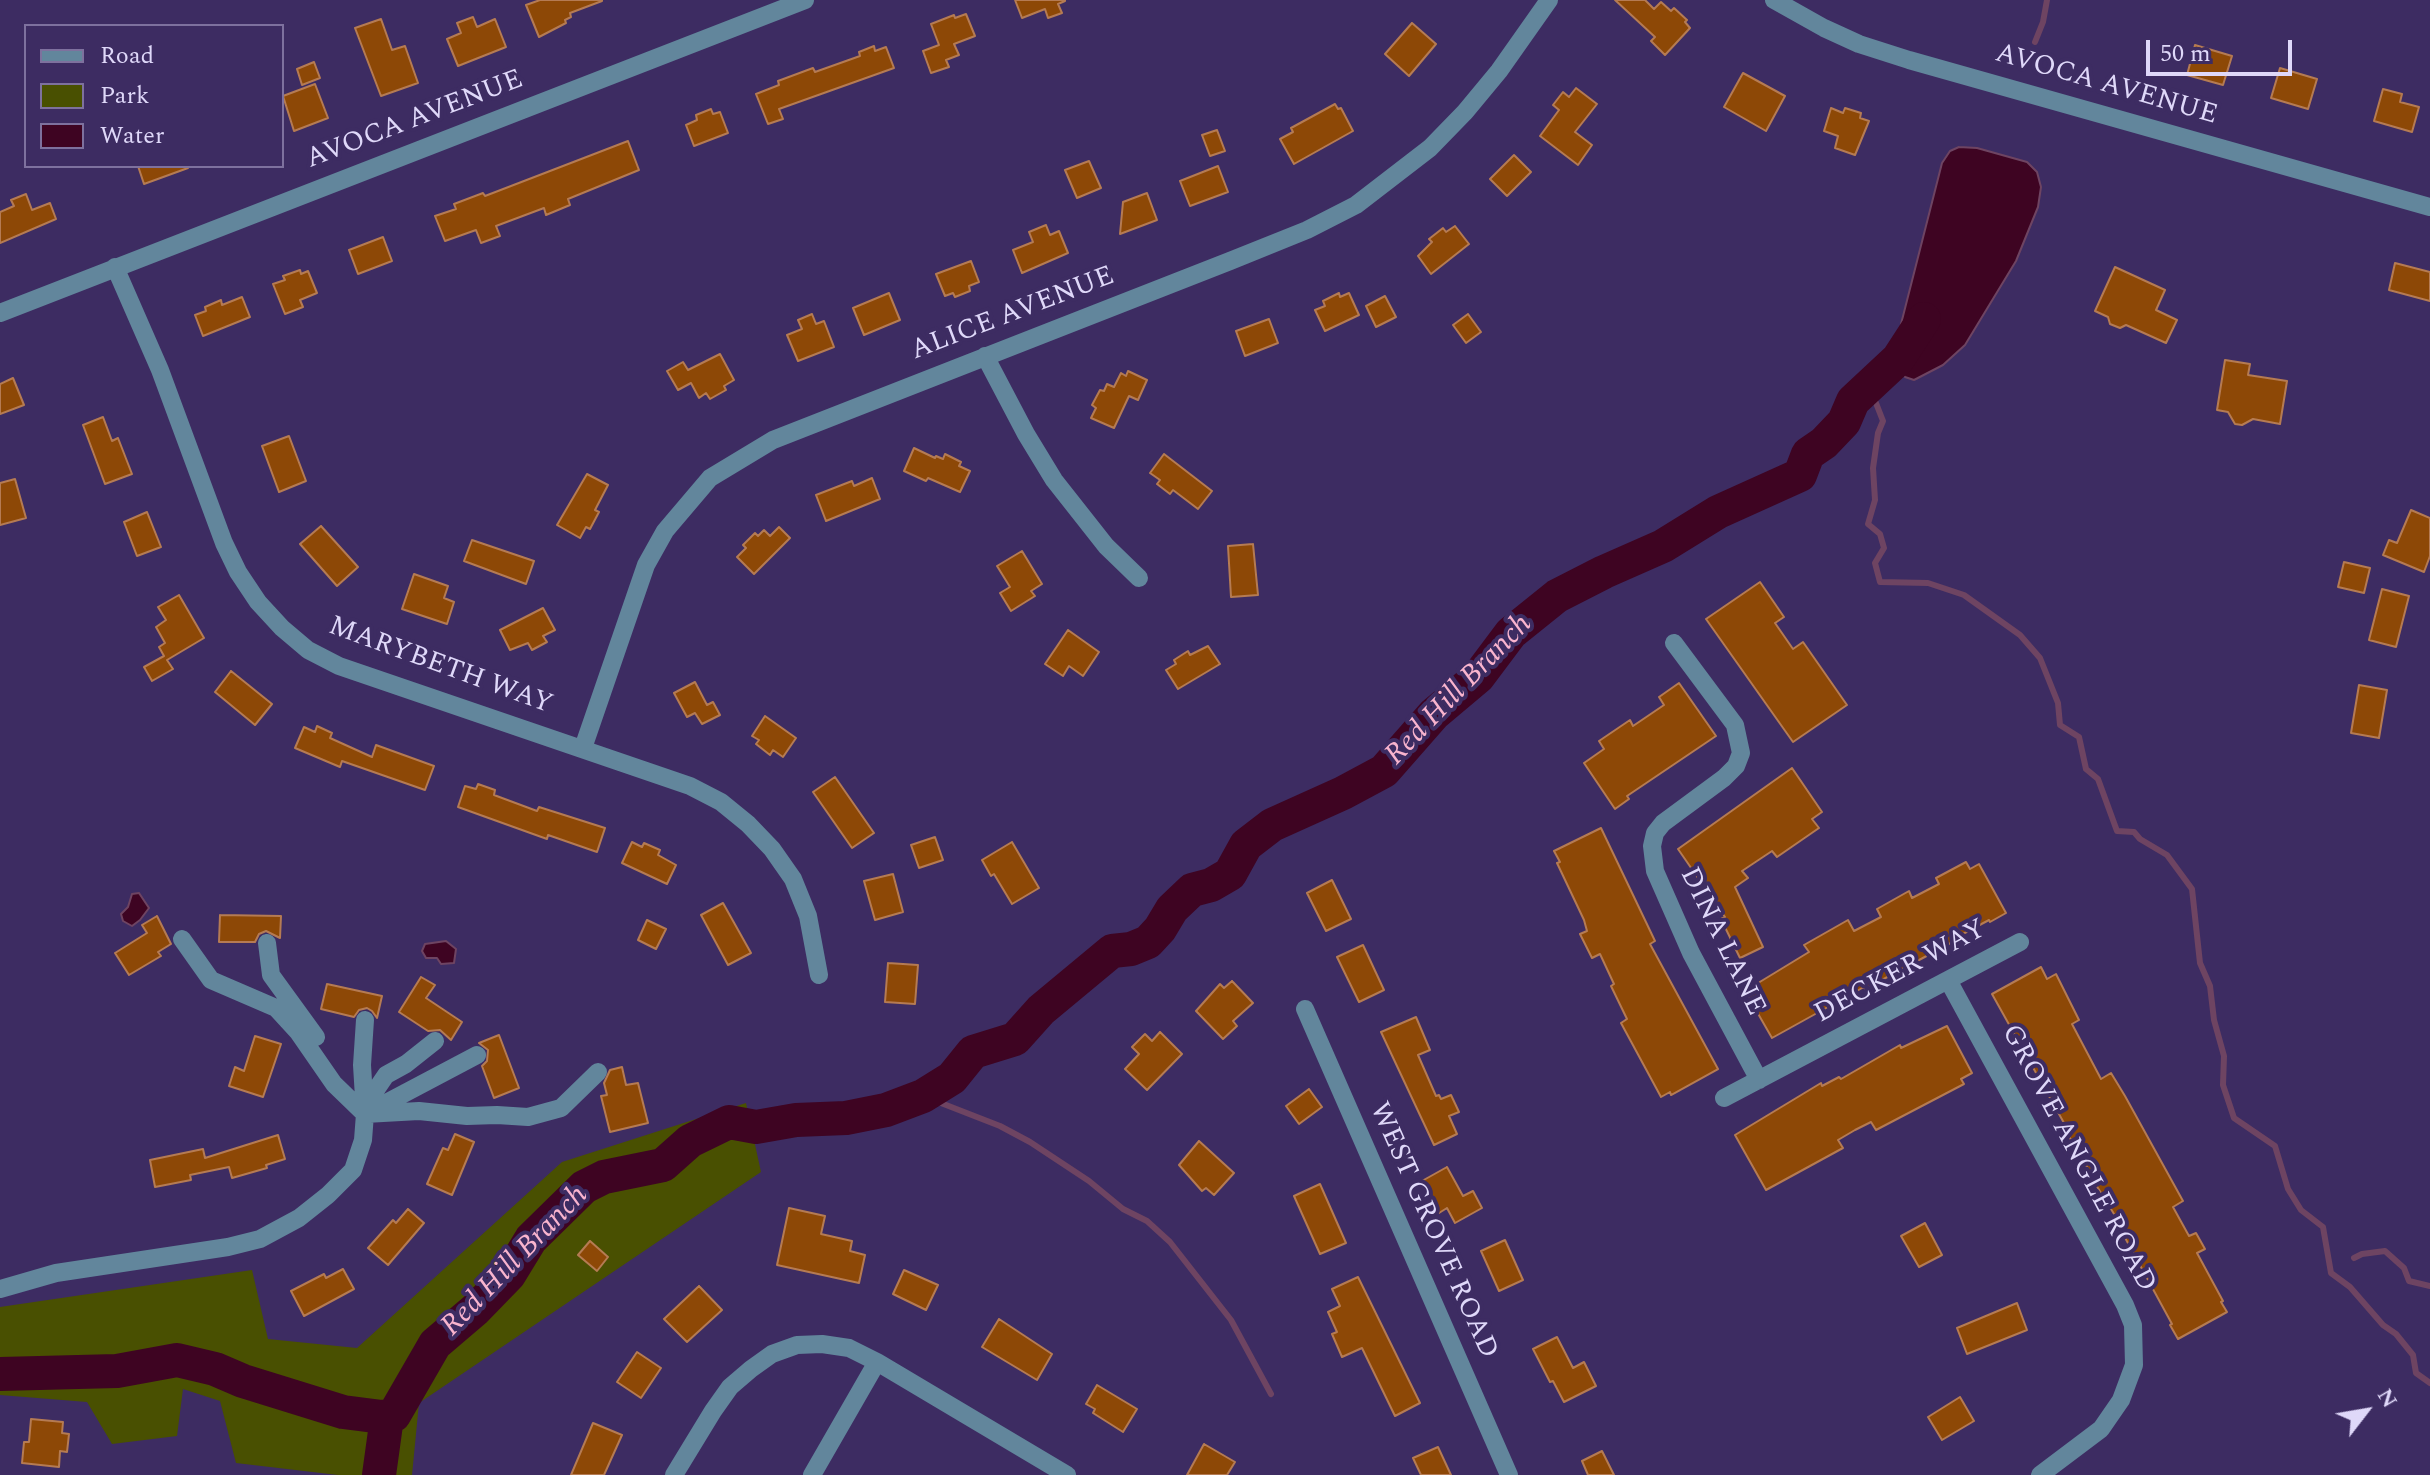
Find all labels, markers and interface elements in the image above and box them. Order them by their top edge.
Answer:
legend [24,24,284,168]
scale bar [2150,24,2296,74]
text: 50 m [2160,36,2211,72]
text: Road [100,38,154,74]
street label: AVOCA AVENUE [1991,38,2221,134]
street label: AVOCA AVENUE [302,64,528,178]
text: Park [100,78,150,114]
text: Water [100,118,164,154]
street label: ALICE AVENUE [906,261,1120,369]
water label: Red Hill Branch [1379,608,1541,774]
street label: MARYBETH WAY [323,611,557,723]
street label: DINA LANE [1671,862,1771,1022]
street label: DECKER WAY [1810,914,1992,1032]
street label: GROVE ANGLE ROAD [1992,1019,2162,1299]
street label: WEST GROVE ROAD [1360,1098,1504,1364]
water label: Red Hill Branch [435,1179,597,1345]
north arrow [2326,1371,2406,1451]
text: N [2368,1382,2406,1415]

